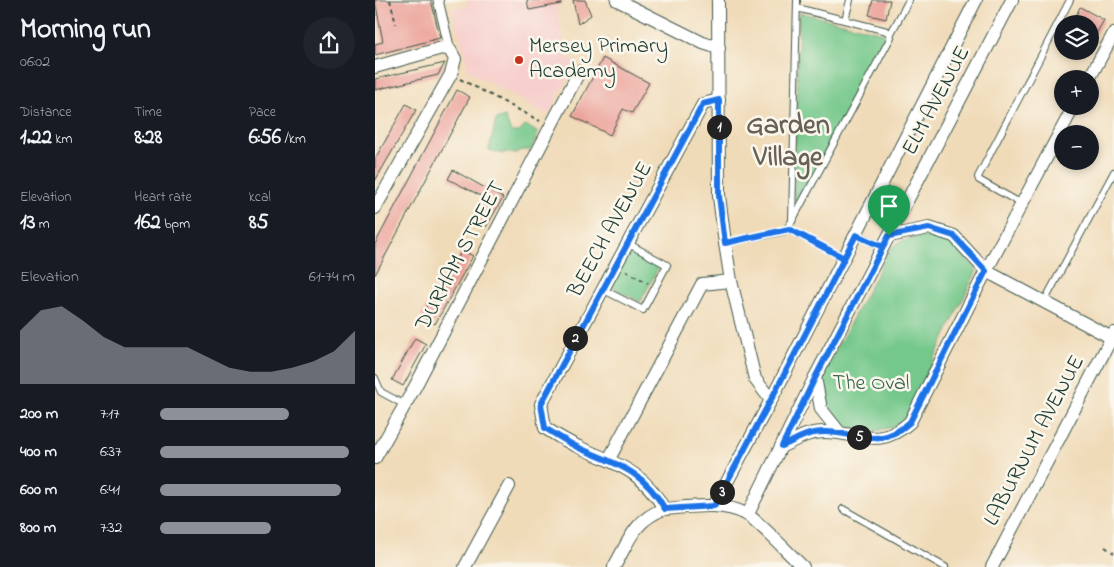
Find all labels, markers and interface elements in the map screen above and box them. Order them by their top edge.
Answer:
text: Morning run [20,10,151,51]
map controls [1054,15,1099,170]
button: layers [1054,15,1099,60]
button: share [303,17,355,69]
place label: Mersey Primary Academy [529,31,668,89]
street label: ELM AVENUE [895,41,979,161]
text: 06:02 [20,50,50,74]
marker: Mersey Primary Academy [513,54,525,66]
button: + [1054,70,1099,115]
text: Distance [20,102,72,123]
text: Time [134,102,162,123]
text: Pace [249,102,276,123]
district label: Garden Village [746,106,830,180]
pin: 1 [707,114,731,140]
text: 1 [717,117,722,138]
text: 1.22 [20,123,52,153]
text: 8:28 [134,123,162,153]
text: 6:56 [249,123,281,153]
button: − [1054,125,1099,170]
text: km [52,129,72,150]
text: /km [281,129,306,150]
street label: BEECH AVENUE [560,156,662,305]
street label: DURHAM STREET [408,175,514,337]
pin [868,185,910,236]
text: Elevation [20,187,71,208]
text: Heart rate [134,187,192,208]
text: kcal [249,187,271,208]
icon: arrive [875,192,903,220]
text: 13 [20,208,35,238]
text: 162 [134,208,161,238]
text: 85 [249,208,269,238]
text: m [35,214,50,235]
text: bpm [161,214,190,235]
text: Elevation [20,265,79,289]
text: 61–74 m [309,265,355,289]
pin: 2 [563,326,587,350]
text: 2 [572,328,579,349]
street label: LABURNUM AVENUE [976,350,1094,532]
park label: The Oval [833,368,909,400]
text: 200 m [20,402,58,426]
text: 7:17 [100,402,120,426]
pin: 5 [847,424,871,450]
text: 5 [855,427,864,448]
text: 400 m [20,440,57,464]
text: 6:37 [100,440,122,464]
text: 600 m [20,478,57,502]
text: 6:41 [100,478,120,502]
pin: 3 [709,480,735,504]
text: 3 [720,482,725,503]
text: 800 m [20,516,56,540]
text: 7:32 [100,516,123,540]

